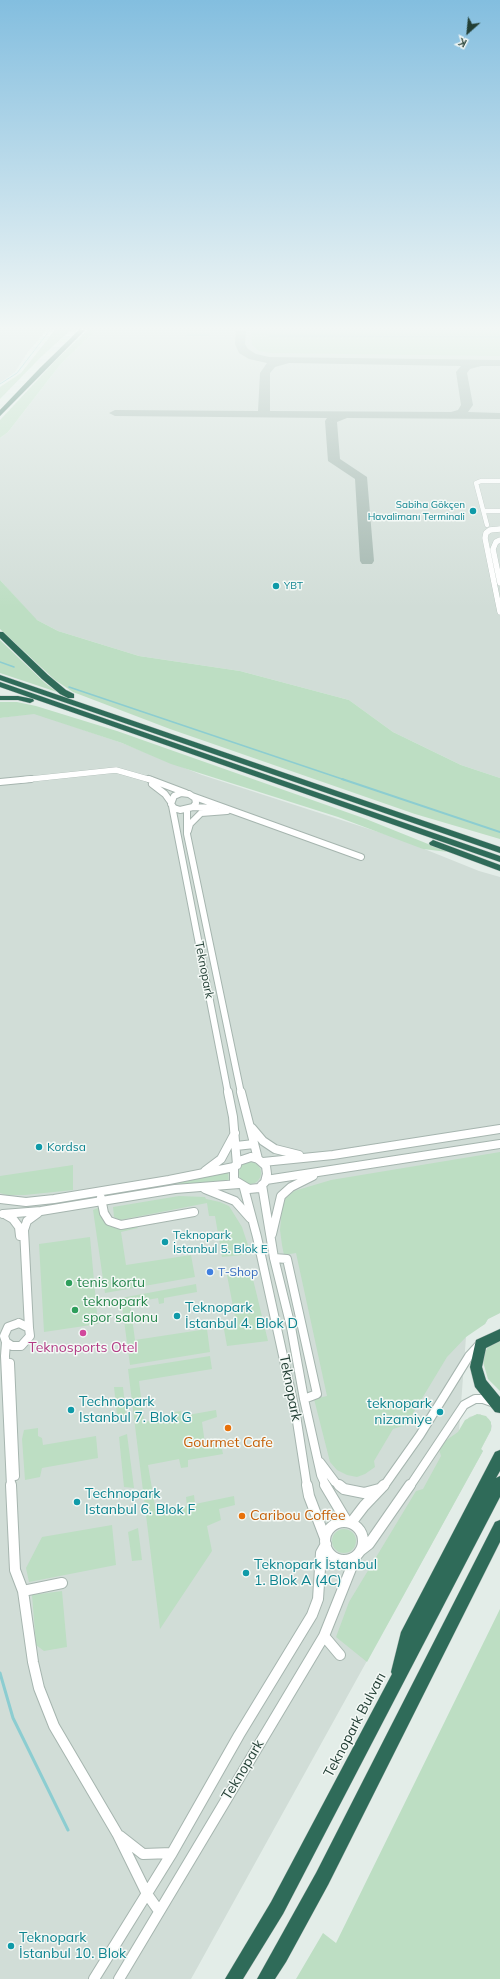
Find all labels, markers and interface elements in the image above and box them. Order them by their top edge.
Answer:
north arrow [448,12,488,52]
text: K [456,35,469,51]
place label: Sabiha Gökçen Havalimanı Terminali [368,499,465,522]
marker: Sabiha Gökçen Havalimanı Terminali [468,506,478,516]
place label: YBT [284,580,303,592]
marker: YBT [271,581,281,591]
street label: Teknopark [191,940,217,1000]
place label: Kordsa [47,1140,86,1154]
marker: Kordsa [34,1142,44,1152]
place label: Teknopark İstanbul 5. Blok E [173,1228,268,1256]
marker: Teknopark İstanbul 5. Blok E [160,1237,170,1247]
place label: T-Shop [218,1265,258,1279]
marker: T-Shop [205,1267,215,1277]
place label: tenis kortu [77,1275,145,1291]
marker: tenis kortu [64,1278,74,1288]
place label: teknopark spor salonu [83,1294,158,1326]
place label: Teknopark İstanbul 4. Blok D [185,1300,298,1332]
marker: teknopark spor salonu [70,1305,80,1315]
marker: Teknopark İstanbul 4. Blok D [172,1311,182,1321]
marker: Teknosports Otel [78,1328,88,1338]
place label: Teknosports Otel [28,1340,138,1356]
street label: Teknopark [275,1353,305,1423]
place label: Technopark Istanbul 7. Blok G [79,1394,192,1426]
place label: teknopark nizamiye [367,1396,432,1428]
marker: Technopark Istanbul 7. Blok G [66,1405,76,1415]
marker: teknopark nizamiye [435,1407,445,1417]
marker: Gourmet Cafe [223,1423,233,1433]
place label: Gourmet Cafe [183,1435,273,1451]
place label: Technopark Istanbul 6. Blok F [85,1486,195,1518]
marker: Technopark Istanbul 6. Blok F [72,1497,82,1507]
place label: Caribou Coffee [250,1508,346,1524]
marker: Caribou Coffee [237,1511,247,1521]
place label: Teknopark İstanbul 1. Blok A (4C) [254,1557,377,1590]
marker: Teknopark İstanbul 1. Blok A (4C) [241,1568,251,1578]
street label: Teknopark Bulvarı [320,1670,390,1780]
street label: Teknopark [218,1737,268,1803]
place label: Teknopark İstanbul 10. Blok [19,1930,126,1962]
marker: Teknopark İstanbul 10. Blok [6,1941,16,1951]

